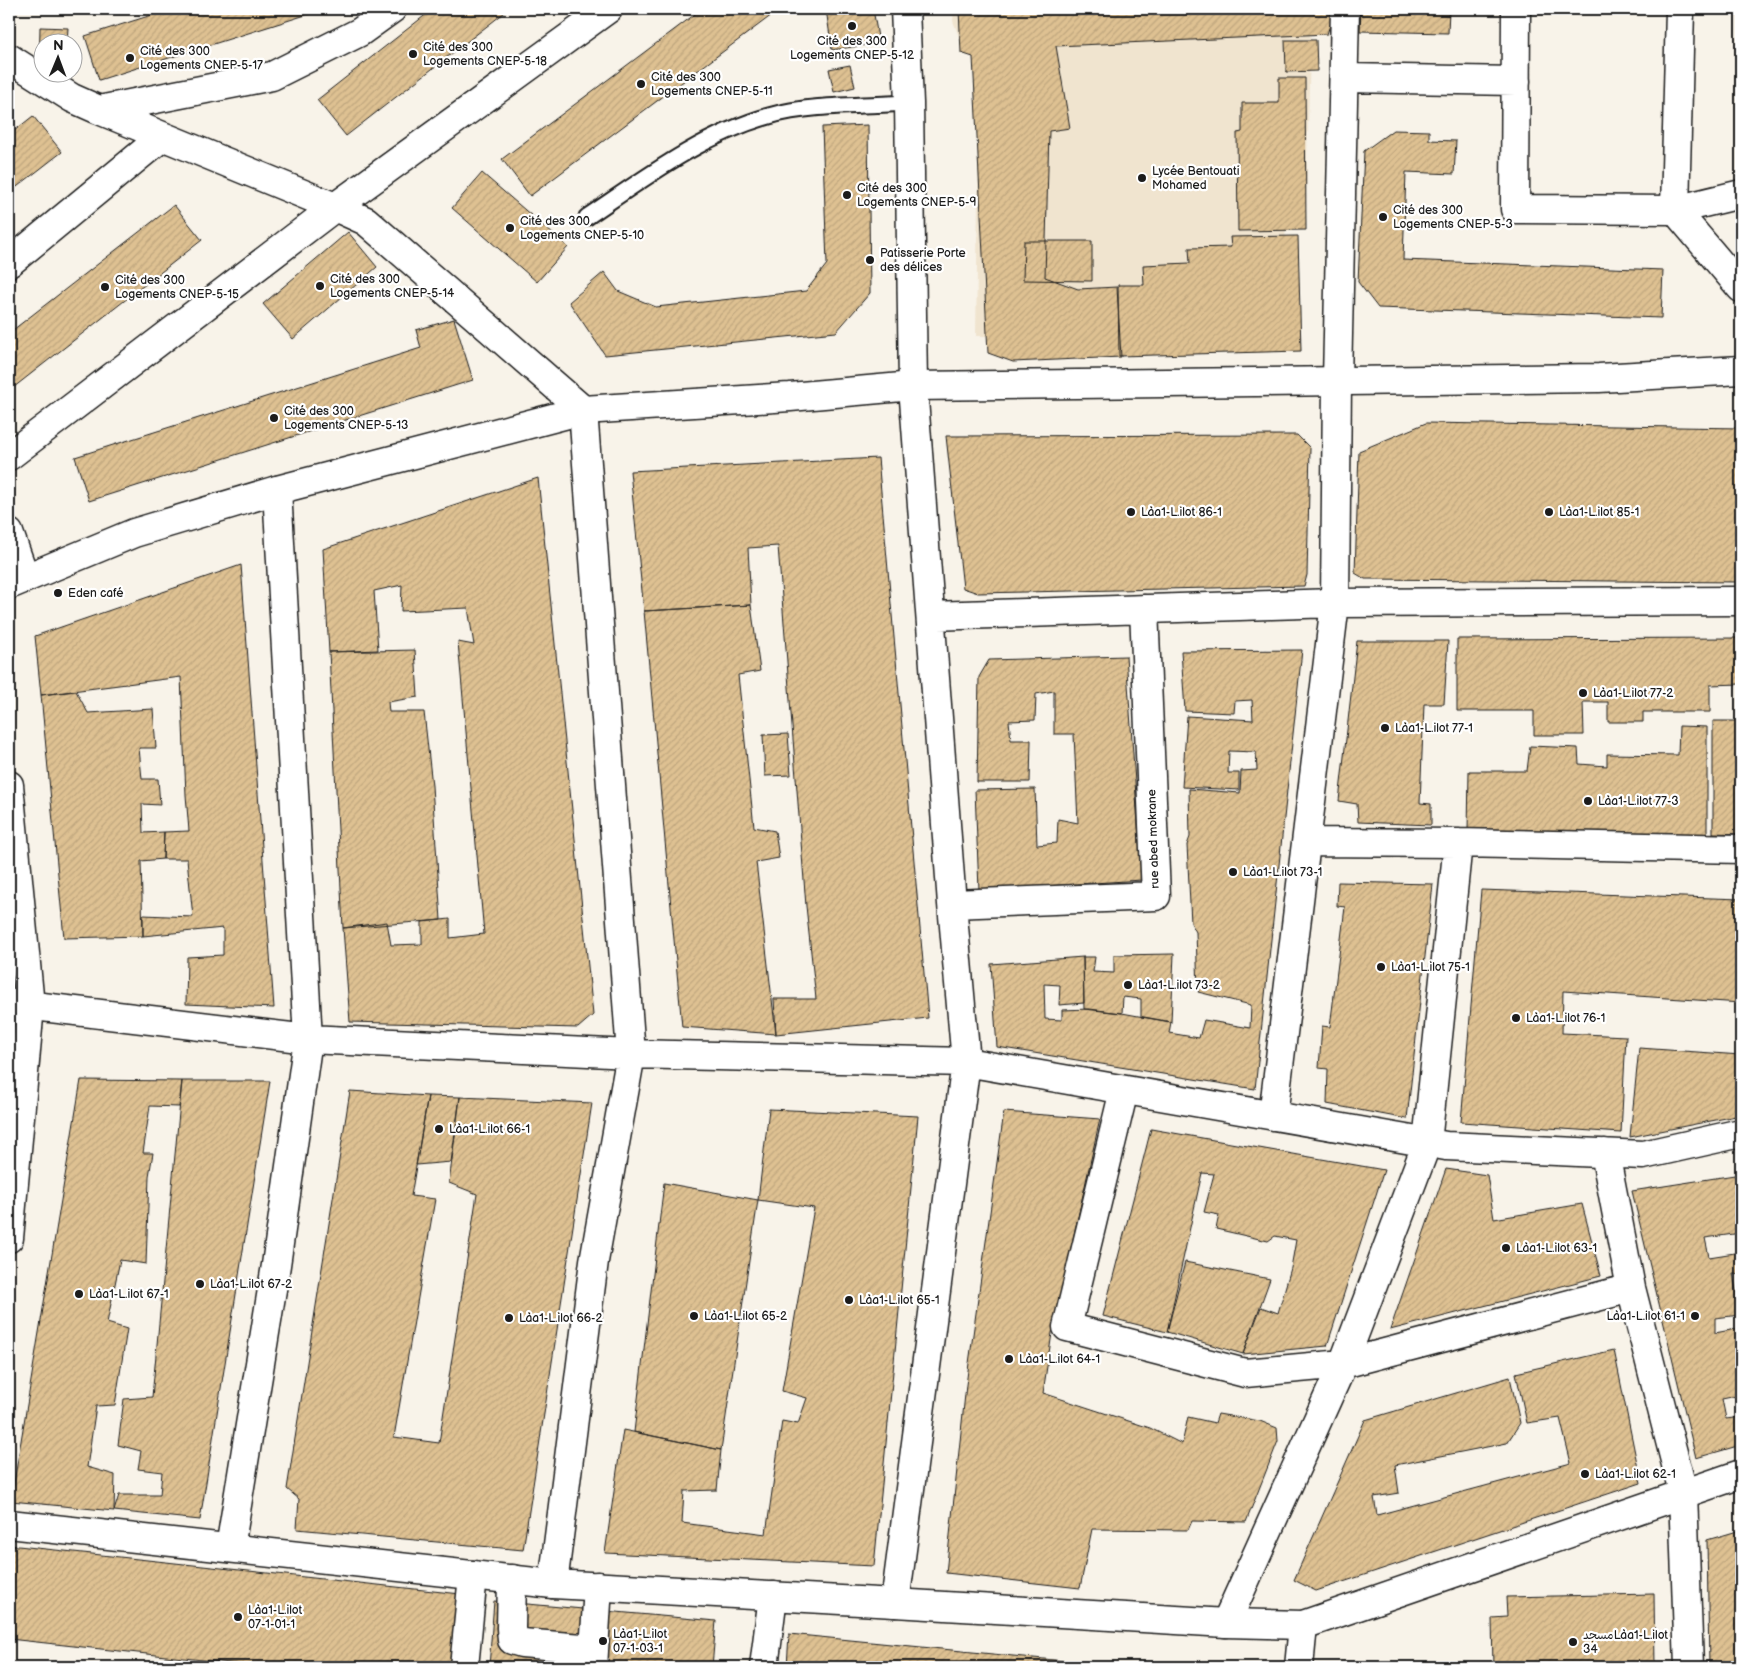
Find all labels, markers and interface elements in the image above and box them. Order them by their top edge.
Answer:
marker: Cité des 300 Logements CNEP-5-12 [846,20,858,32]
north arrow [32,32,82,82]
place label: Cité des 300 Logements CNEP-5-12 [790,34,914,63]
text: N [53,37,64,54]
place label: Cité des 300 Logements CNEP-5-18 [423,40,547,69]
place label: Cité des 300 Logements CNEP-5-17 [140,44,263,73]
marker: Cité des 300 Logements CNEP-5-18 [407,48,419,60]
marker: Cité des 300 Logements CNEP-5-17 [124,52,136,64]
place label: Cité des 300 Logements CNEP-5-11 [651,70,773,99]
marker: Cité des 300 Logements CNEP-5-11 [635,78,647,90]
place label: Lycée Bentouati Mohamed [1152,164,1240,193]
marker: Lycée Bentouati Mohamed [1136,172,1148,184]
place label: Cité des 300 Logements CNEP-5-9 [857,181,976,210]
marker: Cité des 300 Logements CNEP-5-9 [841,189,853,201]
place label: Cité des 300 Logements CNEP-5-3 [1393,203,1513,232]
marker: Cité des 300 Logements CNEP-5-3 [1377,211,1389,223]
place label: Cité des 300 Logements CNEP-5-10 [520,214,644,243]
marker: Cité des 300 Logements CNEP-5-10 [504,222,516,234]
place label: Patisserie Porte des délices [880,246,966,275]
marker: Patisserie Porte des délices [864,254,876,266]
place label: Cité des 300 Logements CNEP-5-14 [330,272,455,301]
place label: Cité des 300 Logements CNEP-5-15 [115,273,239,302]
marker: Cité des 300 Logements CNEP-5-14 [314,280,326,292]
marker: Cité des 300 Logements CNEP-5-15 [99,281,111,293]
place label: Cité des 300 Logements CNEP-5-13 [284,404,408,433]
marker: Cité des 300 Logements CNEP-5-13 [268,412,280,424]
place label: Làa1-L.ilot 86-1 [1141,505,1222,520]
place label: Làa1-L.ilot 85-1 [1559,505,1639,520]
marker: Làa1-L.ilot 86-1 [1125,506,1137,518]
marker: Làa1-L.ilot 85-1 [1543,506,1555,518]
place label: Eden café [68,586,124,601]
marker: Eden café [52,587,64,599]
place label: Làa1-L.ilot 77-2 [1593,686,1673,701]
marker: Làa1-L.ilot 77-2 [1577,687,1589,699]
place label: Làa1-L.ilot 77-1 [1395,721,1473,736]
marker: Làa1-L.ilot 77-1 [1379,722,1391,734]
street label: rue abed mokrane [1144,789,1163,889]
place label: Làa1-L.ilot 77-3 [1598,794,1679,809]
marker: Làa1-L.ilot 77-3 [1582,795,1594,807]
place label: Làa1-L.ilot 73-1 [1243,865,1322,880]
marker: Làa1-L.ilot 73-1 [1227,866,1239,878]
place label: Làa1-L.ilot 75-1 [1391,960,1470,975]
marker: Làa1-L.ilot 75-1 [1375,961,1387,973]
place label: Làa1-L.ilot 73-2 [1138,978,1220,993]
marker: Làa1-L.ilot 73-2 [1122,979,1134,991]
place label: Làa1-L.ilot 76-1 [1526,1011,1605,1026]
marker: Làa1-L.ilot 76-1 [1510,1012,1522,1024]
place label: Làa1-L.ilot 66-1 [449,1122,530,1137]
marker: Làa1-L.ilot 66-1 [433,1123,445,1135]
place label: Làa1-L.ilot 63-1 [1516,1241,1597,1256]
marker: Làa1-L.ilot 63-1 [1500,1242,1512,1254]
place label: Làa1-L.ilot 67-2 [210,1277,292,1292]
marker: Làa1-L.ilot 67-2 [194,1278,206,1290]
place label: Làa1-L.ilot 67-1 [89,1287,169,1302]
marker: Làa1-L.ilot 67-1 [73,1288,85,1300]
place label: Làa1-L.ilot 65-1 [859,1293,940,1308]
marker: Làa1-L.ilot 65-1 [843,1294,855,1306]
place label: Làa1-L.ilot 65-2 [704,1309,787,1324]
place label: Làa1-L.ilot 61-1 [1607,1309,1685,1324]
marker: Làa1-L.ilot 65-2 [688,1310,700,1322]
marker: Làa1-L.ilot 61-1 [1689,1310,1701,1322]
place label: Làa1-L.ilot 66-2 [519,1311,603,1326]
marker: Làa1-L.ilot 66-2 [503,1312,515,1324]
place label: Làa1-L.ilot 64-1 [1019,1352,1100,1367]
marker: Làa1-L.ilot 64-1 [1003,1353,1015,1365]
place label: Làa1-L.ilot 62-1 [1595,1467,1676,1482]
marker: Làa1-L.ilot 62-1 [1579,1468,1591,1480]
place label: Làa1-L.ilot 07-1-01-1 [248,1603,302,1632]
marker: Làa1-L.ilot 07-1-01-1 [232,1611,244,1623]
place label: Làa1-L.ilot 07-1-03-1 [613,1627,667,1656]
place label: مسجدLàa1-L.ilot 34 [1583,1628,1668,1657]
marker: Làa1-L.ilot 07-1-03-1 [597,1635,609,1647]
marker: مسجدLàa1-L.ilot 34 [1567,1636,1579,1648]

